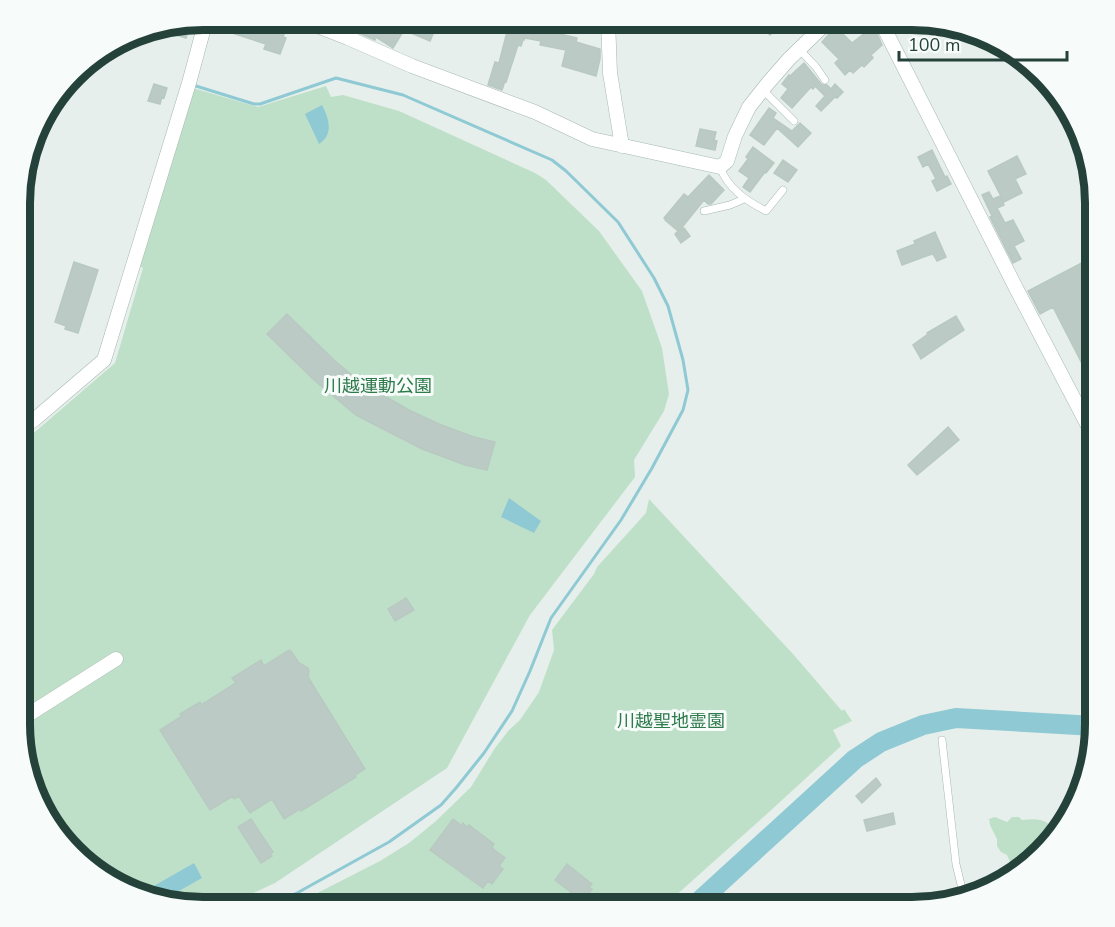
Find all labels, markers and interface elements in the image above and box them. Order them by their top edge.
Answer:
scale bar [899,24,1067,62]
text: 100 m [908,33,960,57]
park label: 川越運動公園 [324,374,432,398]
park label: 川越聖地霊園 [617,709,725,733]

